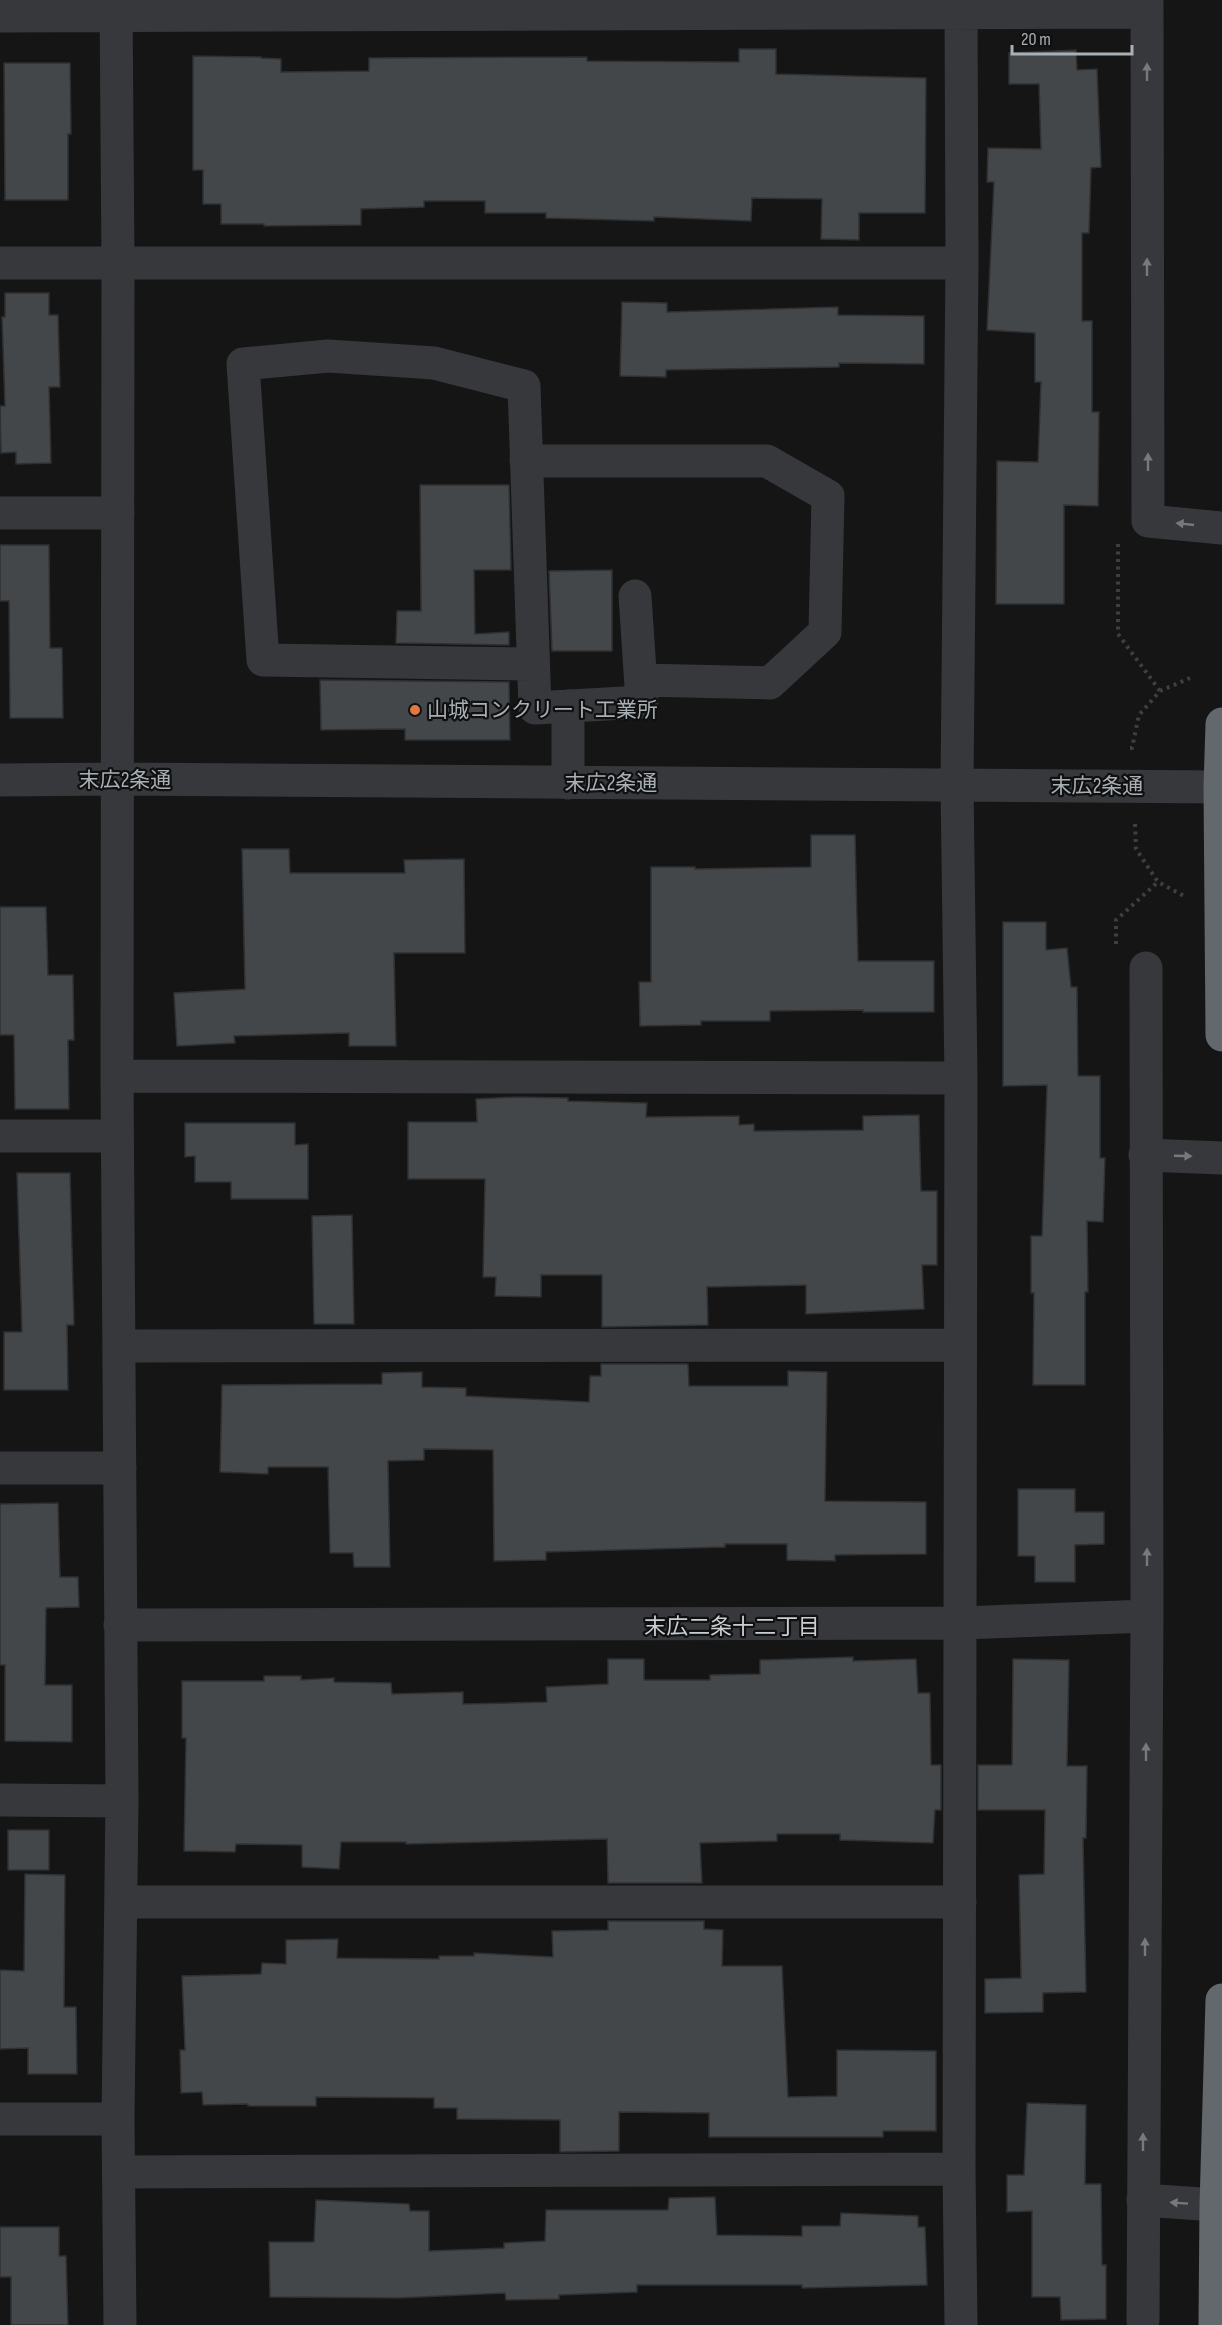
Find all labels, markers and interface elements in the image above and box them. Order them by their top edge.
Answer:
scale bar [1012,18,1132,56]
text: 20 m [1021,29,1051,50]
one-way arrow [1142,63,1152,82]
one-way arrow [1142,258,1152,277]
one-way arrow [1143,453,1153,472]
one-way arrow [1175,519,1194,529]
place label: 山城コンクリート工業所 [427,698,658,723]
marker: 山城コンクリート工業所 [408,703,422,717]
street label: 末広2条通 [79,768,171,793]
street label: 末広2条通 [565,771,657,796]
street label: 末広2条通 [1051,774,1143,799]
one-way arrow [1174,1152,1193,1161]
one-way arrow [1142,1547,1152,1566]
district label: 末広二条十二丁目 [644,1614,820,1641]
one-way arrow [1141,1742,1151,1761]
one-way arrow [1140,1937,1149,1956]
one-way arrow [1138,2132,1148,2151]
one-way arrow [1170,2198,1189,2208]

